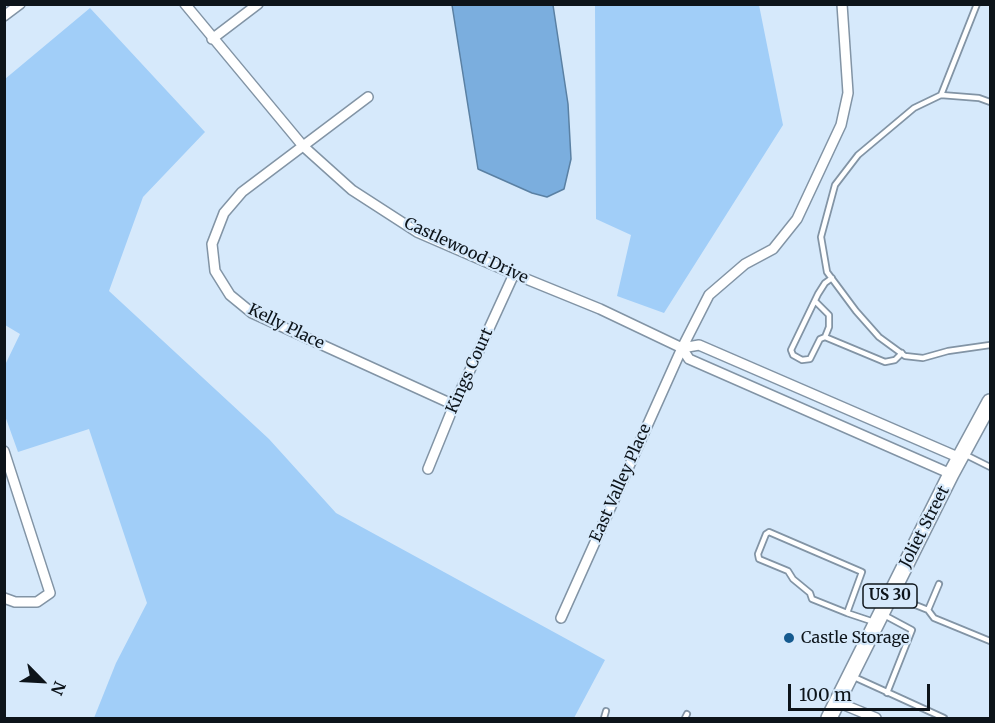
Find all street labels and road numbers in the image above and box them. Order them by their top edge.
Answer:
street label: Castlewood Drive [401,214,531,288]
street label: Kelly Place [245,300,327,354]
street label: Kings Court [443,325,497,417]
street label: East Valley Place [586,421,656,545]
street label: Joliet Street [896,483,954,571]
road number: US 30 [863,584,917,608]

